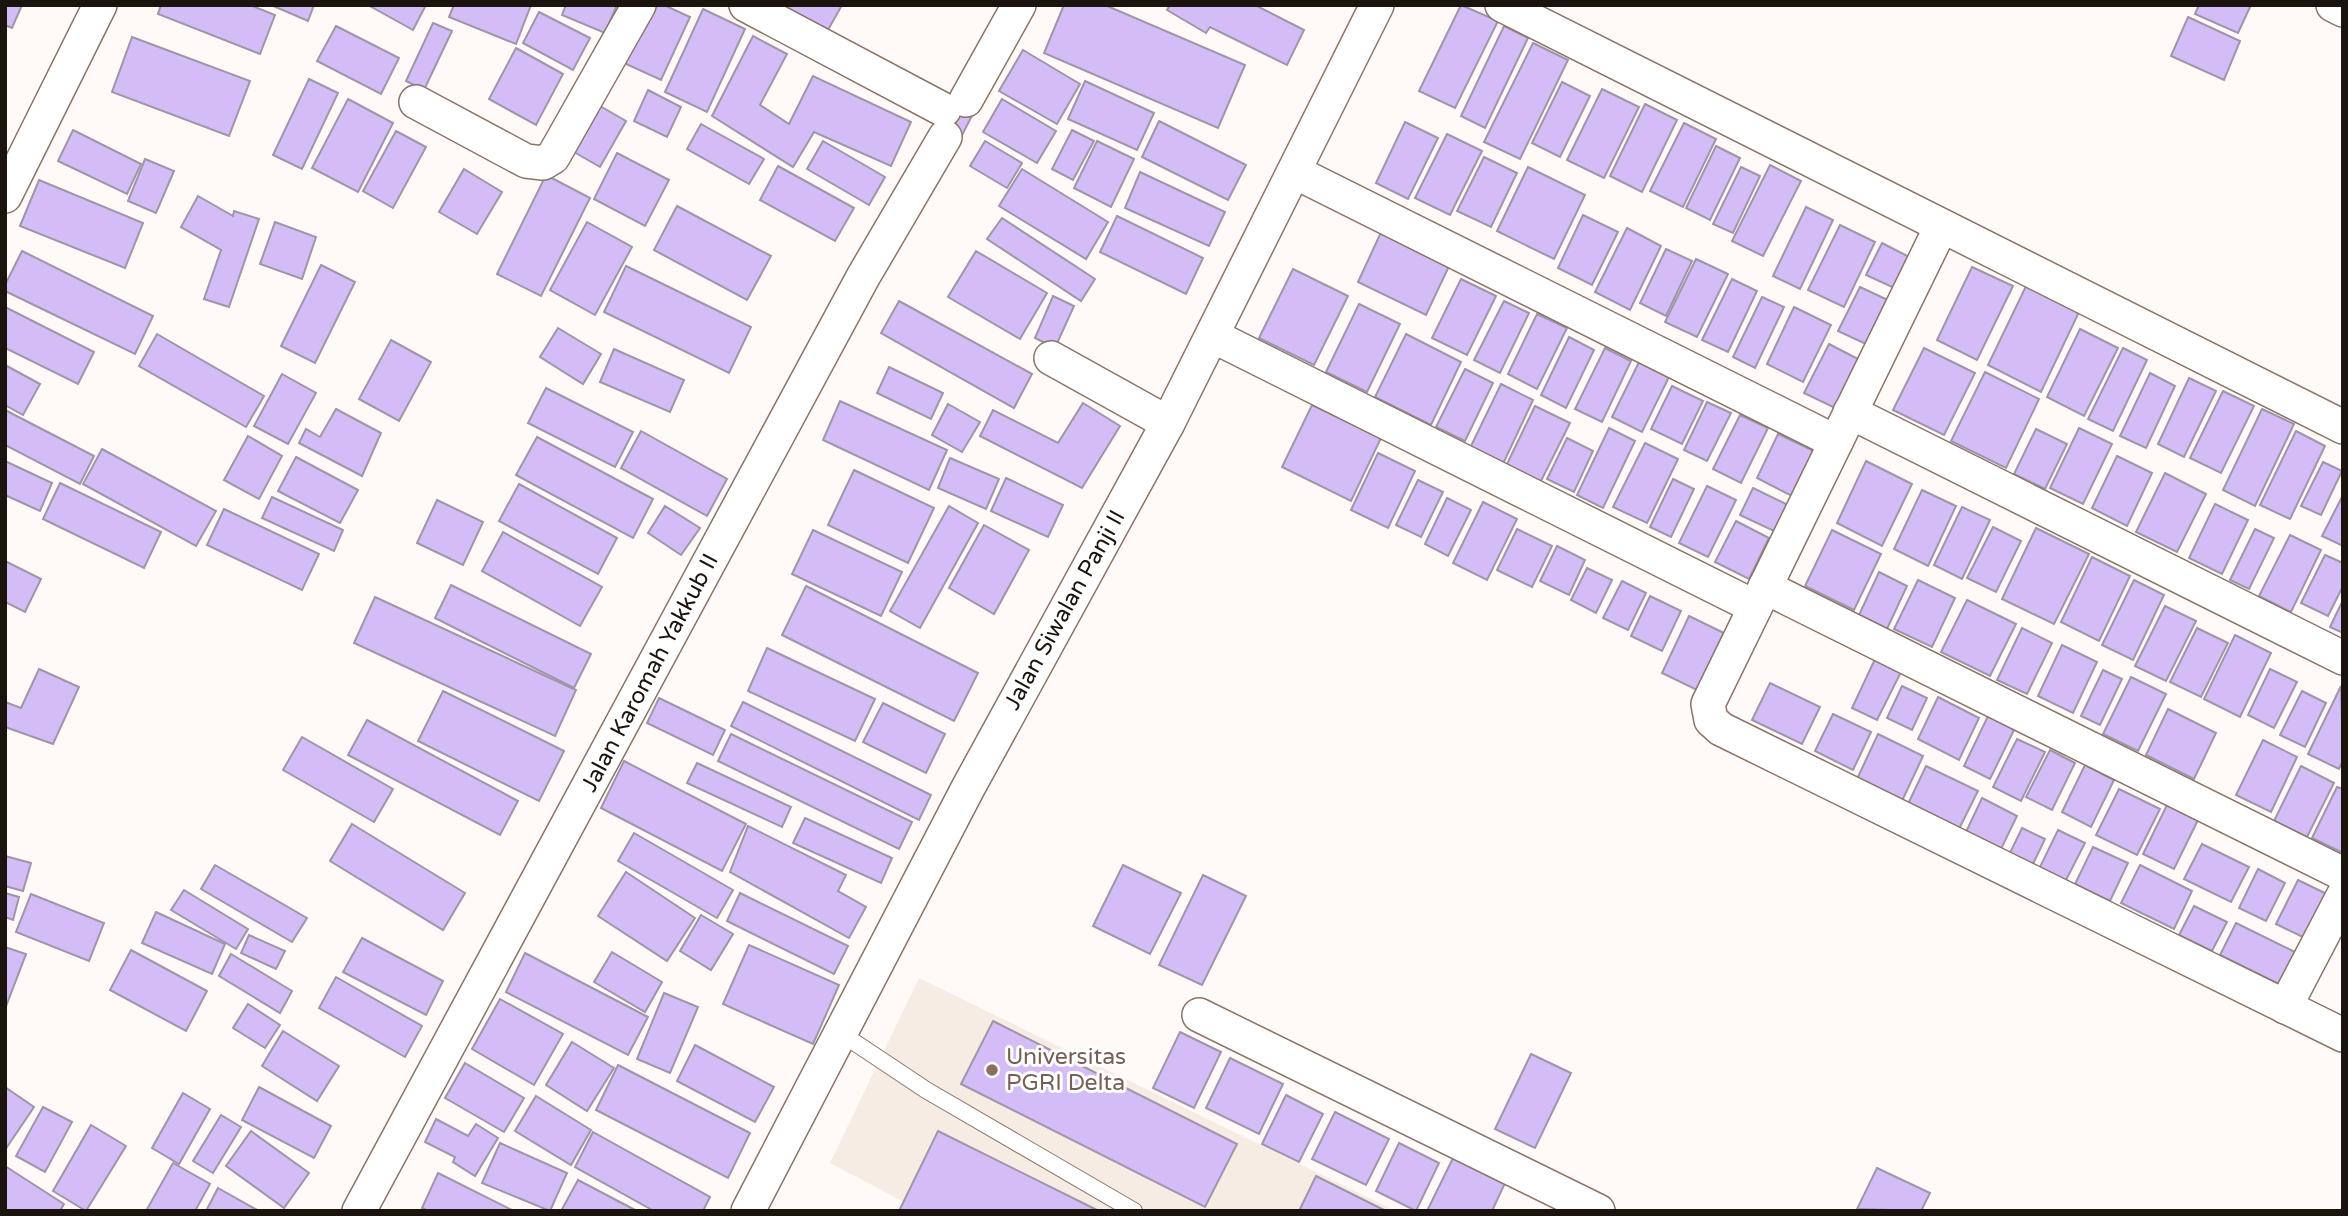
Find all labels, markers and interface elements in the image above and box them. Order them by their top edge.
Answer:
street label: Jalan Siwalan Panji II [998,505,1132,715]
street label: Jalan Karomah Yakkub II [575,549,725,797]
place label: Universitas PGRI Delta [1006,1043,1126,1097]
marker: Universitas PGRI Delta [984,1062,1000,1078]

